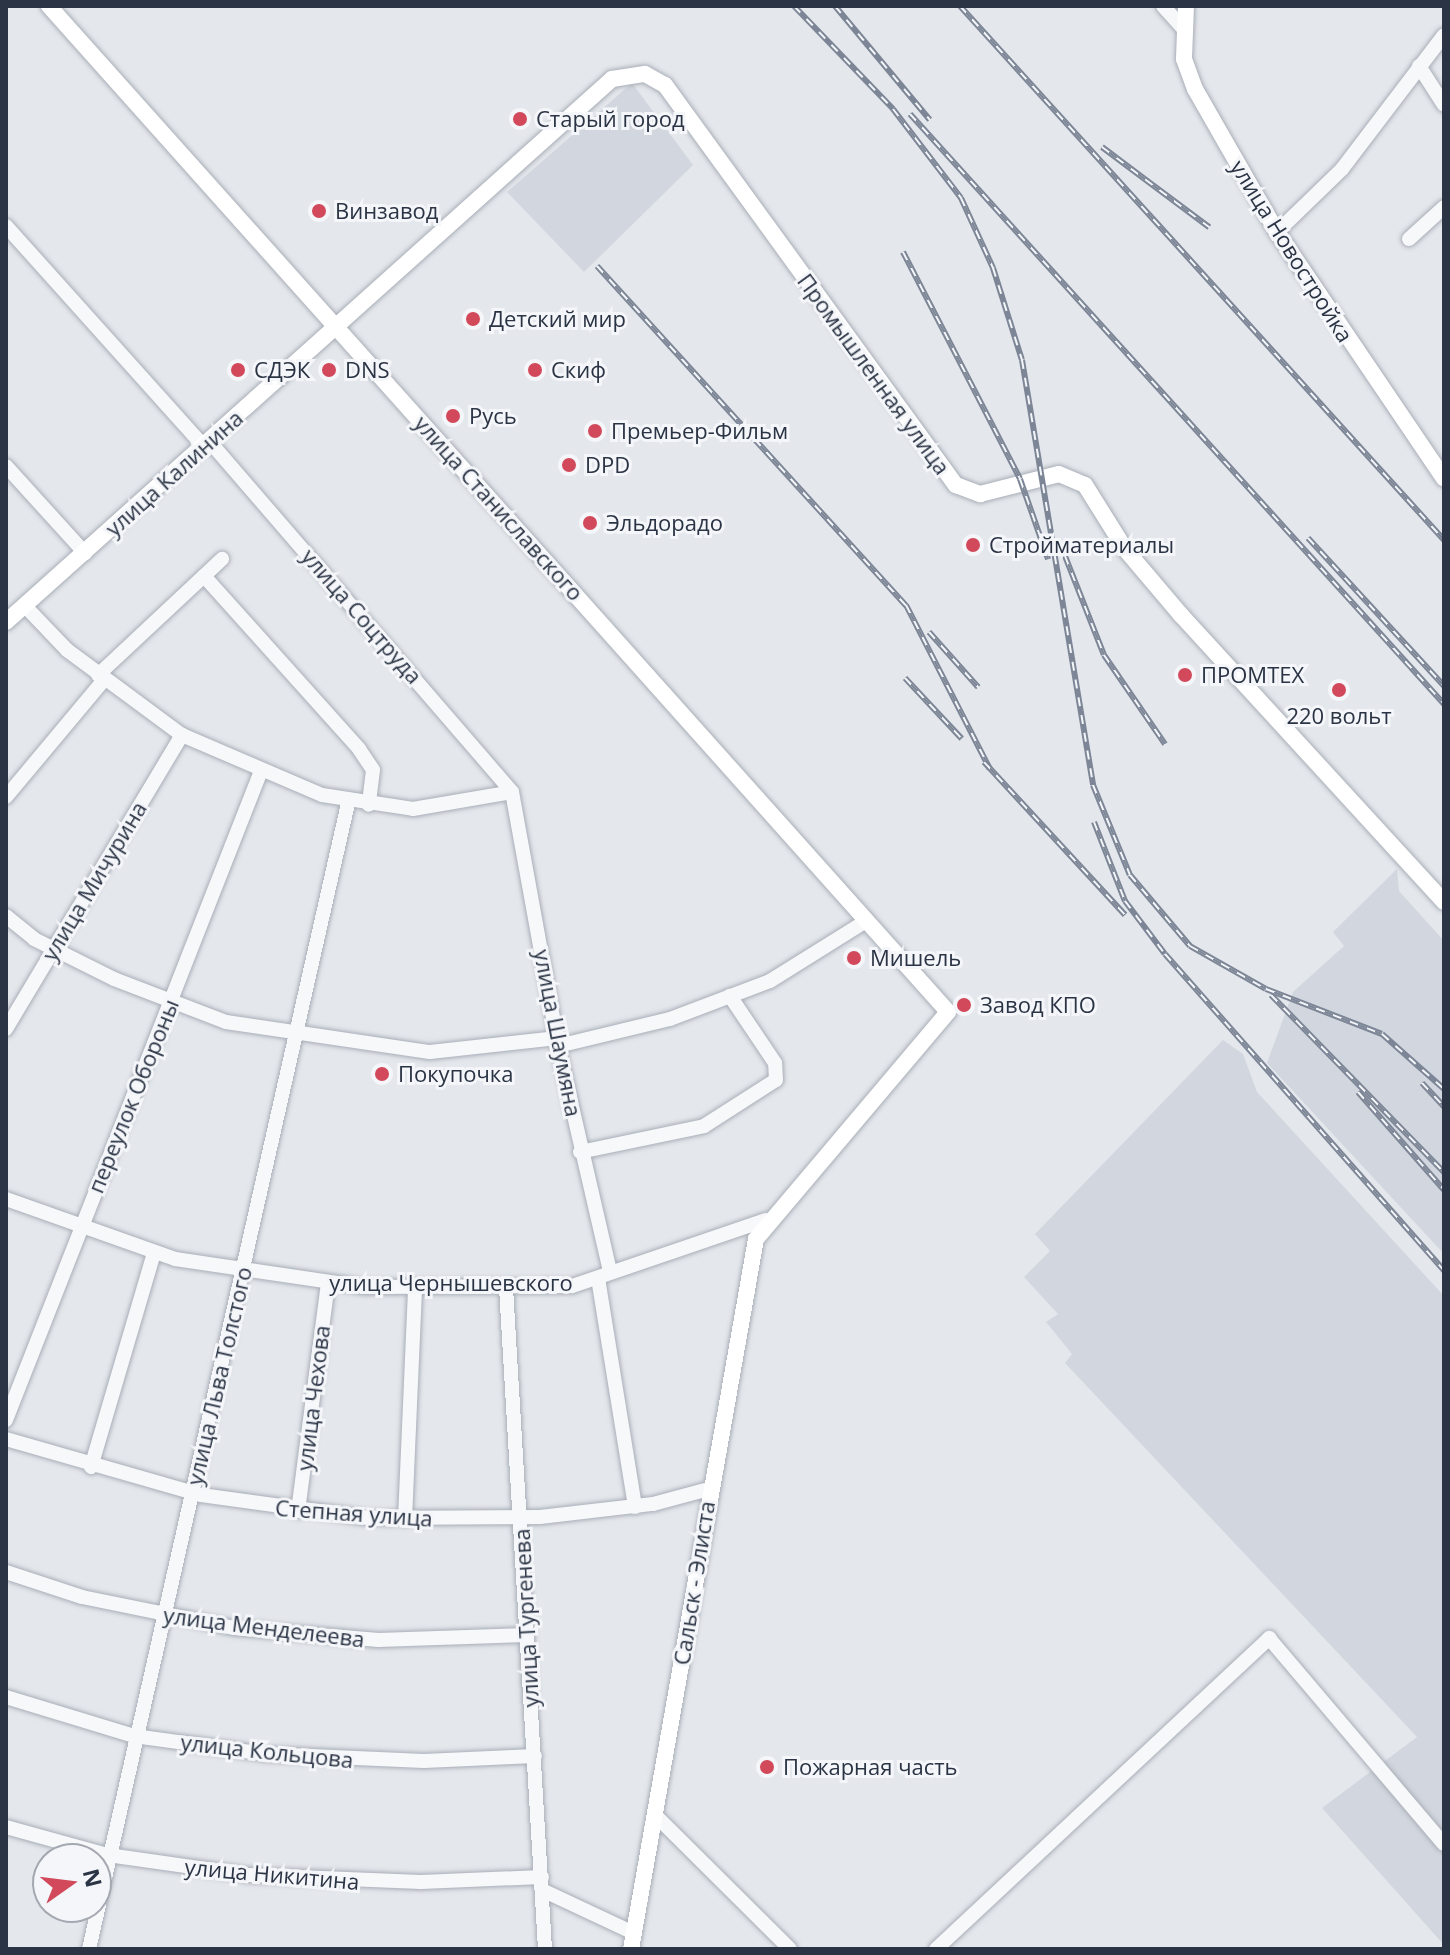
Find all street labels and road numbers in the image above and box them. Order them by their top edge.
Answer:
street label: улица Новостройка [1225,155,1359,347]
street label: Промышленная улица [792,268,956,480]
street label: улица Калинина [100,404,248,542]
street label: улица Станиславского [409,410,589,606]
street label: улица Соцтруда [296,543,428,689]
street label: улица Мичурина [36,797,152,965]
street label: улица Шаумяна [529,947,587,1119]
street label: переулок Обороны [82,995,184,1197]
street label: улица Льва Толстого [181,1264,257,1488]
street label: улица Чернышевского [329,1270,573,1296]
street label: улица Чехова [291,1324,335,1472]
street label: Степная улица [274,1494,434,1532]
street label: Сальск - Элиста [668,1499,720,1667]
street label: улица Тургенева [508,1528,544,1708]
street label: улица Менделеева [162,1602,366,1652]
street label: улица Кольцова [179,1729,355,1773]
street label: улица Никитина [184,1853,360,1895]

